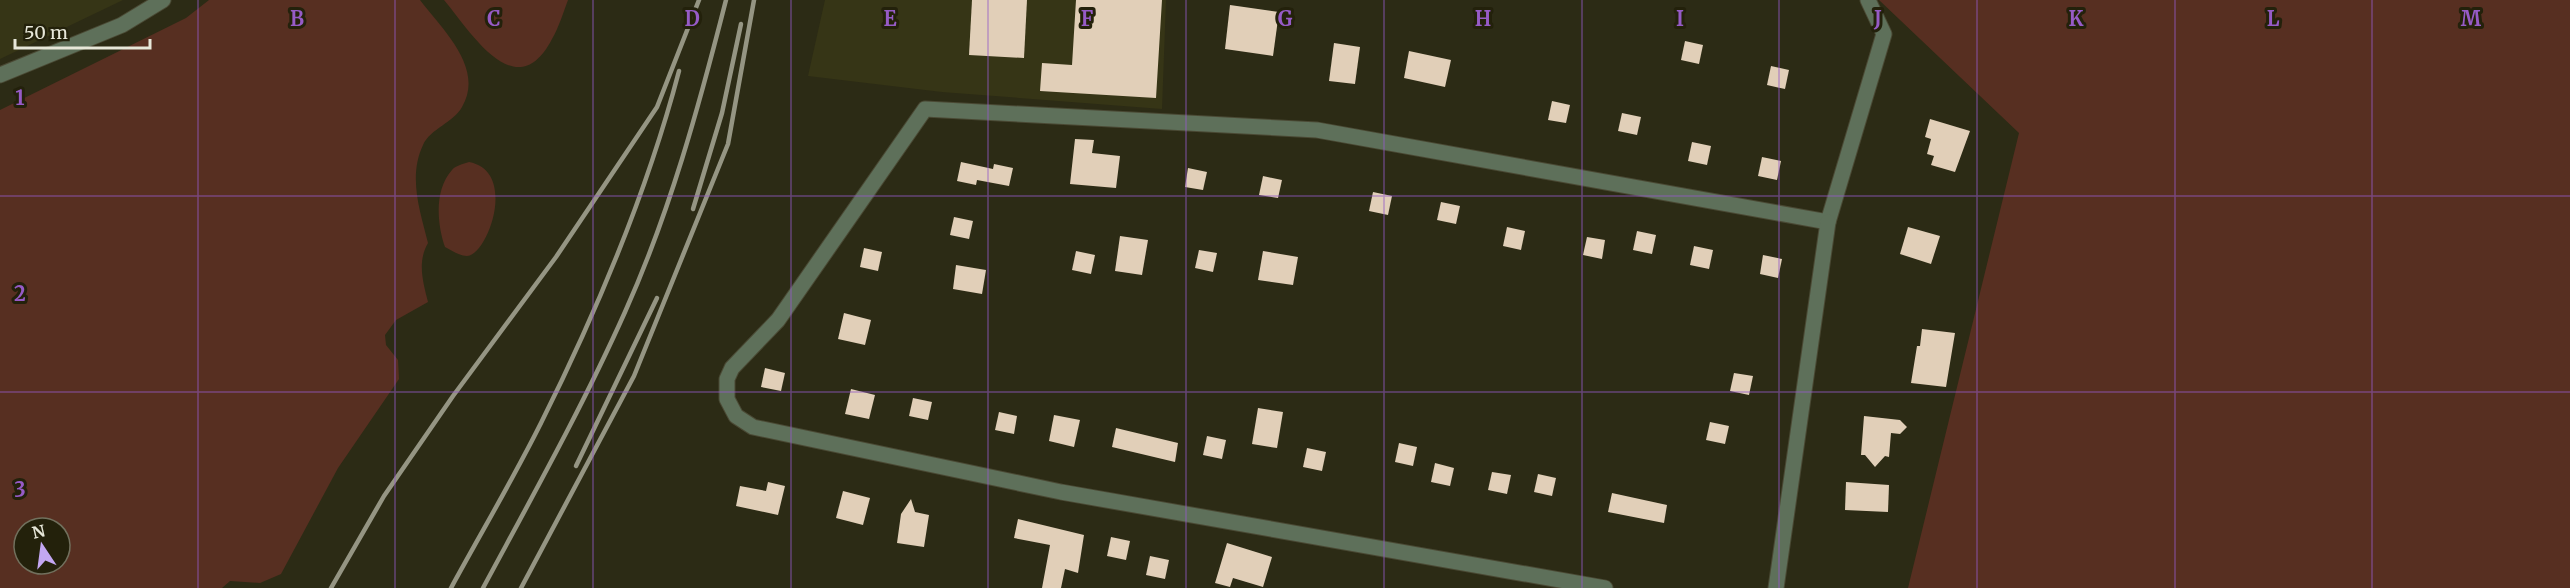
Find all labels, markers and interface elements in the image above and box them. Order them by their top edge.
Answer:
text: B [290,6,304,31]
text: C [487,6,501,31]
text: D [684,6,700,31]
text: E [883,6,897,31]
text: F [1081,6,1094,31]
text: G [1278,6,1293,31]
text: H [1475,6,1491,31]
text: I [1676,6,1684,31]
text: J [1873,6,1882,31]
text: K [2069,6,2084,31]
text: L [2267,6,2280,31]
text: M [2461,6,2482,31]
scale bar [15,12,150,50]
text: 50 m [24,21,68,44]
text: 1 [15,85,25,110]
text: 2 [14,281,26,306]
text: 3 [14,477,26,502]
north arrow [12,516,72,576]
text: N [30,520,47,543]

